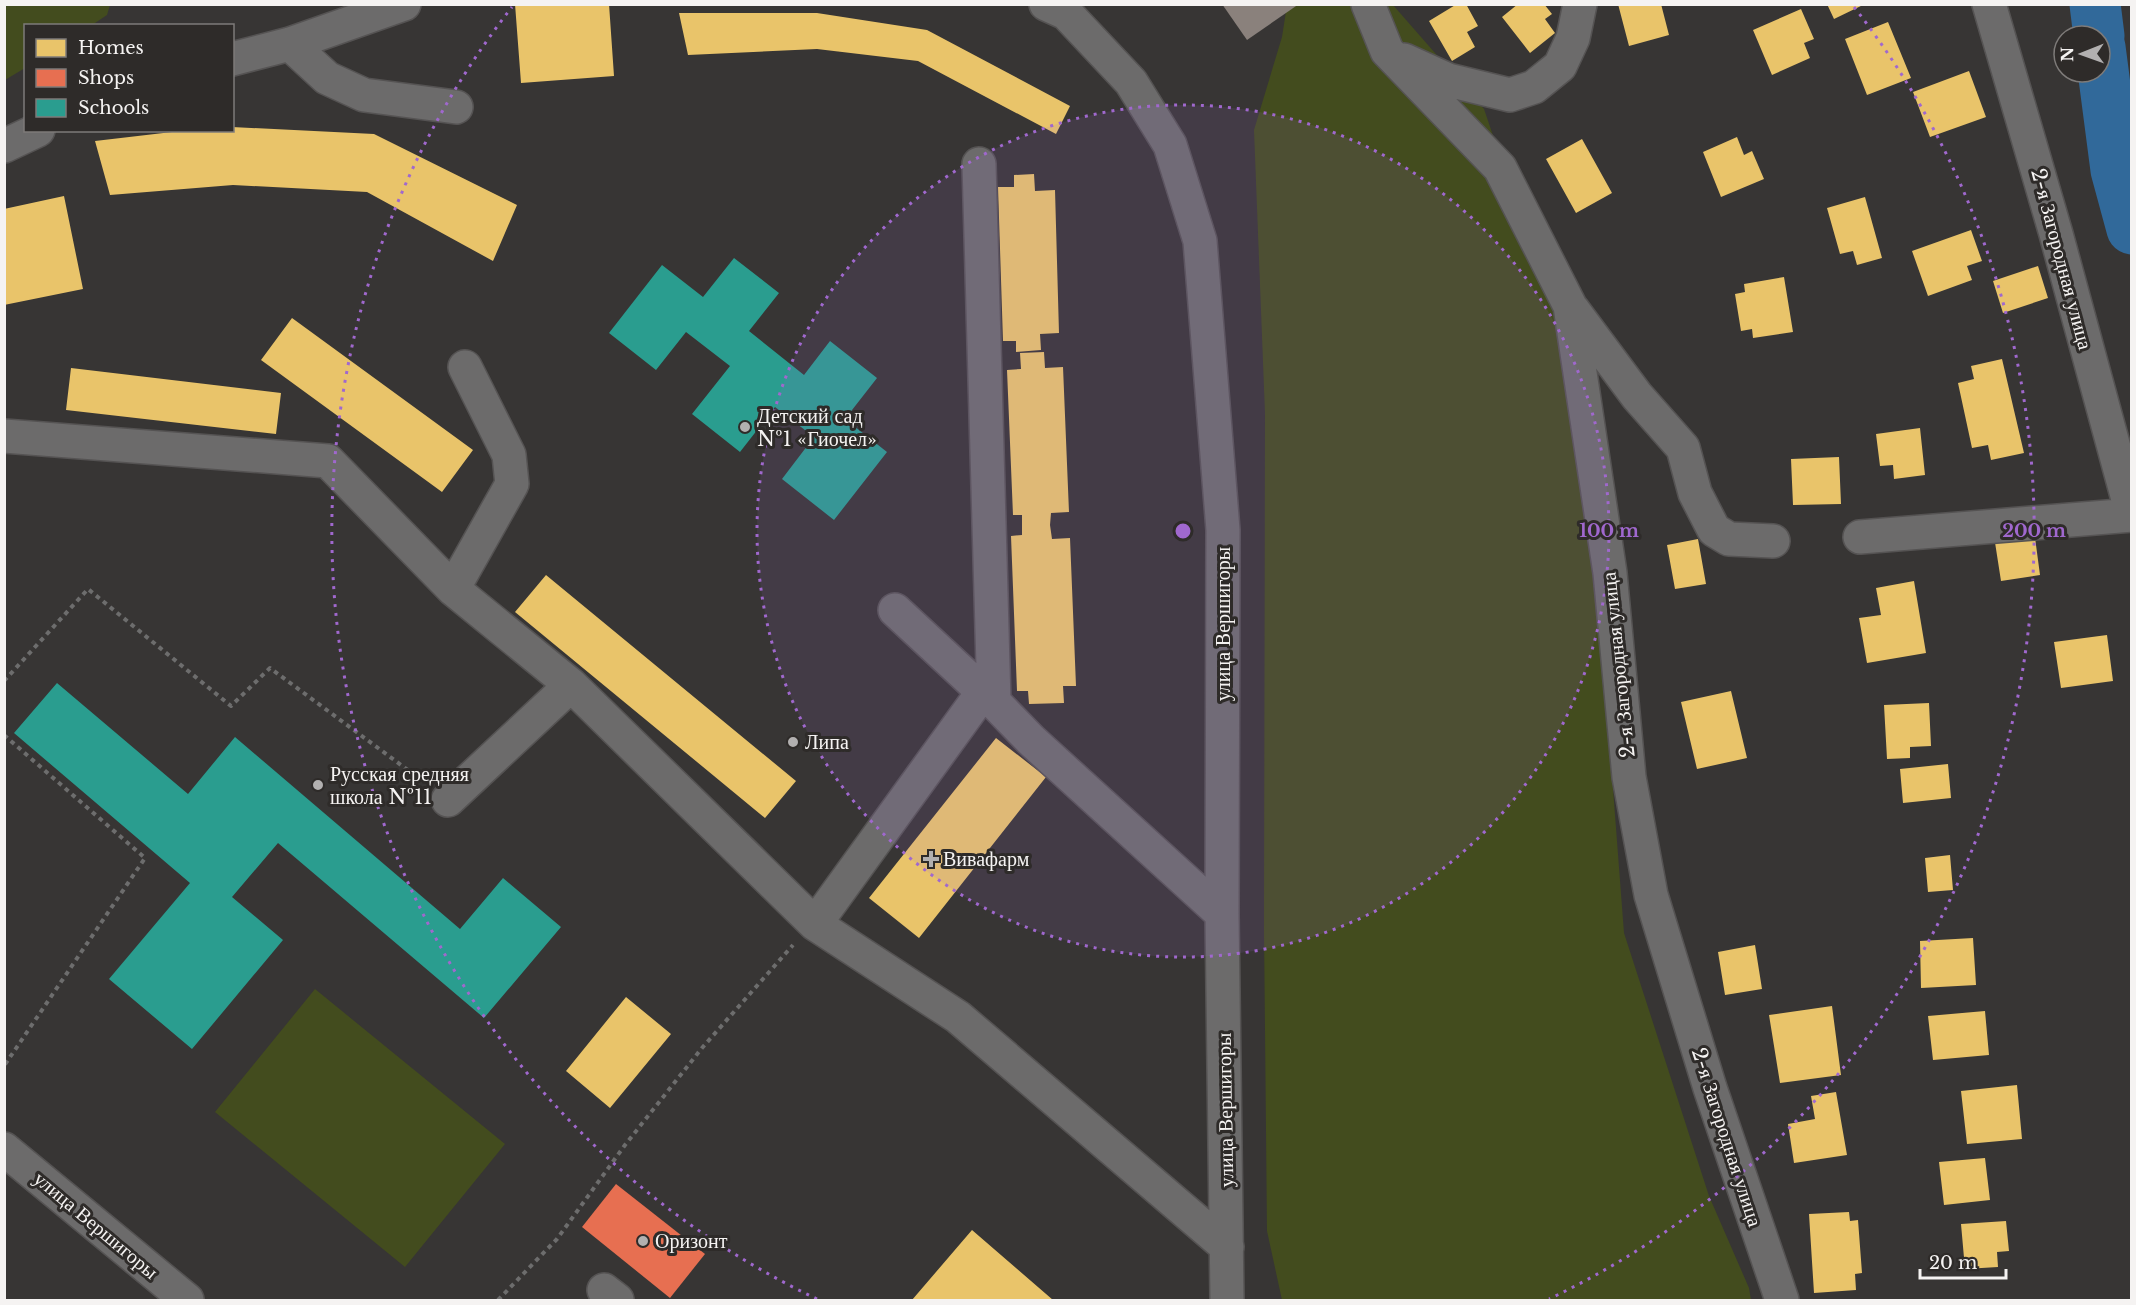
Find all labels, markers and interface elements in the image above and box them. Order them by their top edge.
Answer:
legend [24,24,234,132]
north arrow [2052,24,2112,84]
text: Homes [78,37,144,59]
text: N [2057,47,2077,62]
text: Shops [78,67,134,89]
text: Schools [78,97,149,119]
street label: 2-я Загородная улица [2026,166,2098,352]
place label: Детский сад №1 «Гиочел» [757,404,877,451]
marker: Детский сад №1 «Гиочел» [738,420,752,434]
text: 100 m [1579,520,1639,542]
text: 200 m [2002,520,2066,542]
centre of rings [1173,521,1193,541]
street label: улица Вершигоры [1211,547,1235,701]
street label: 2-я Загородная улица [1596,571,1640,759]
place label: Липа [805,730,849,754]
marker: Липа [786,735,800,749]
place label: Русская средняя школа №11 [330,762,469,809]
marker: Русская средняя школа №11 [311,778,325,792]
place label: Вивафарм [943,847,1030,871]
marker: Вивафарм [924,852,938,866]
street label: улица Вершигоры [1212,1033,1238,1187]
street label: 2-я Загородная улица [1687,1045,1767,1230]
street label: улица Вершигоры [29,1166,163,1284]
place label: Оризонт [655,1229,728,1253]
marker: Оризонт [636,1234,650,1248]
scale bar [1920,1242,2006,1280]
text: 20 m [1929,1252,1977,1274]

